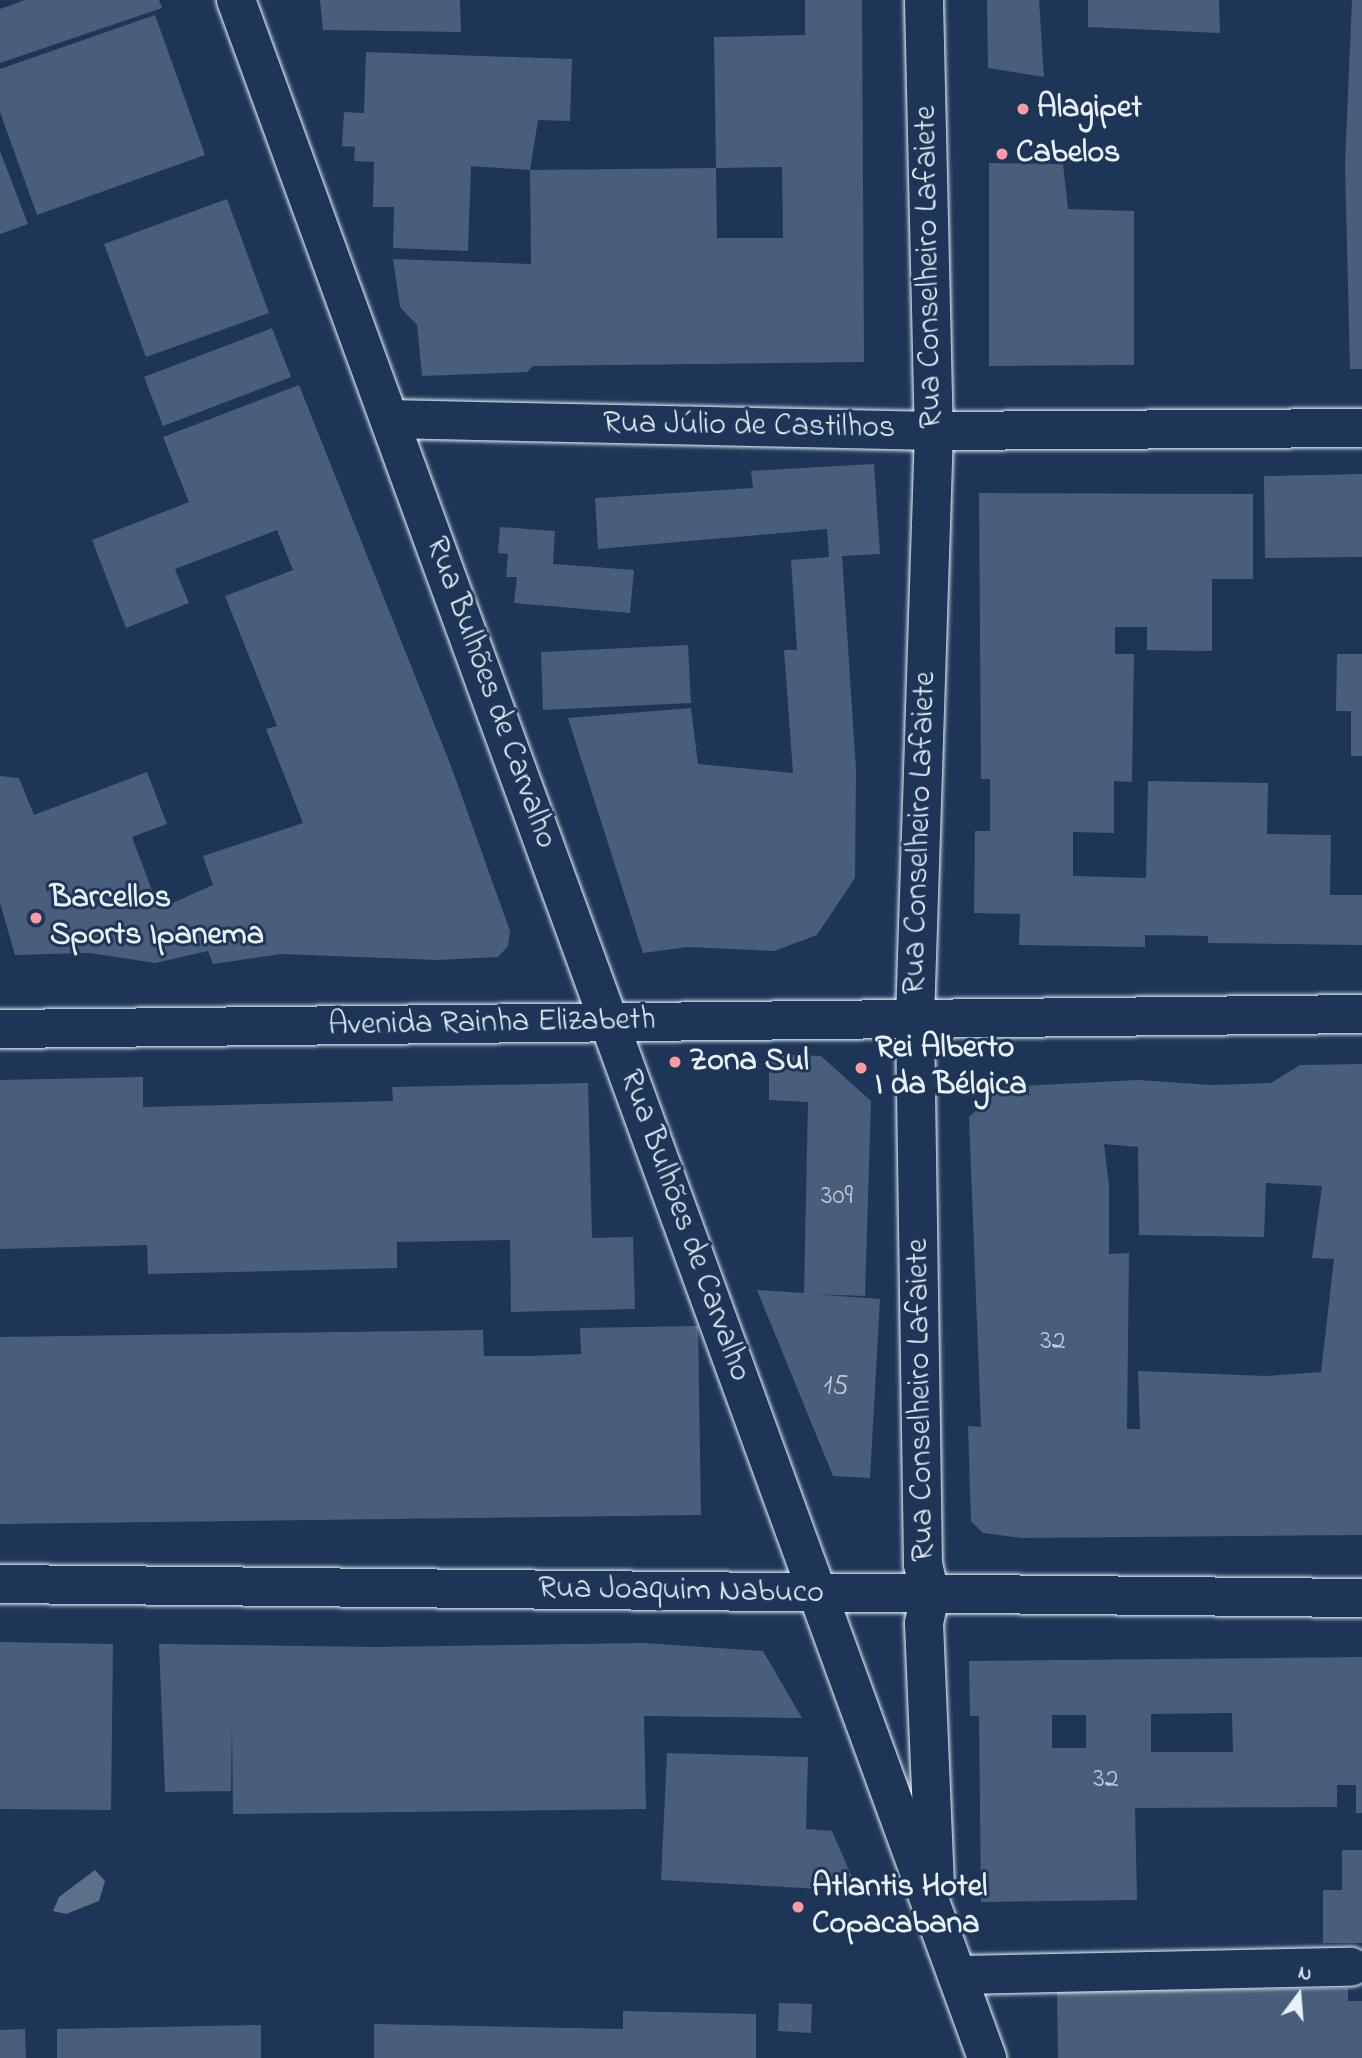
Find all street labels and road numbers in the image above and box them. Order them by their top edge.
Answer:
street label: Rua Conselheiro Lafaiete [908,105,952,429]
street label: Rua Júlio de Castilhos [603,405,895,449]
street label: Rua Bulhões de Carvalho [416,532,564,854]
street label: Rua Conselheiro Lafaiete [896,671,946,995]
street label: Avenida Rainha Elizabeth [328,1002,656,1046]
street label: Rua Bulhões de Carvalho [610,1065,758,1387]
street label: Rua Conselheiro Lafaiete [900,1238,944,1562]
street label: Rua Joaquim Nabuco [538,1570,824,1614]

